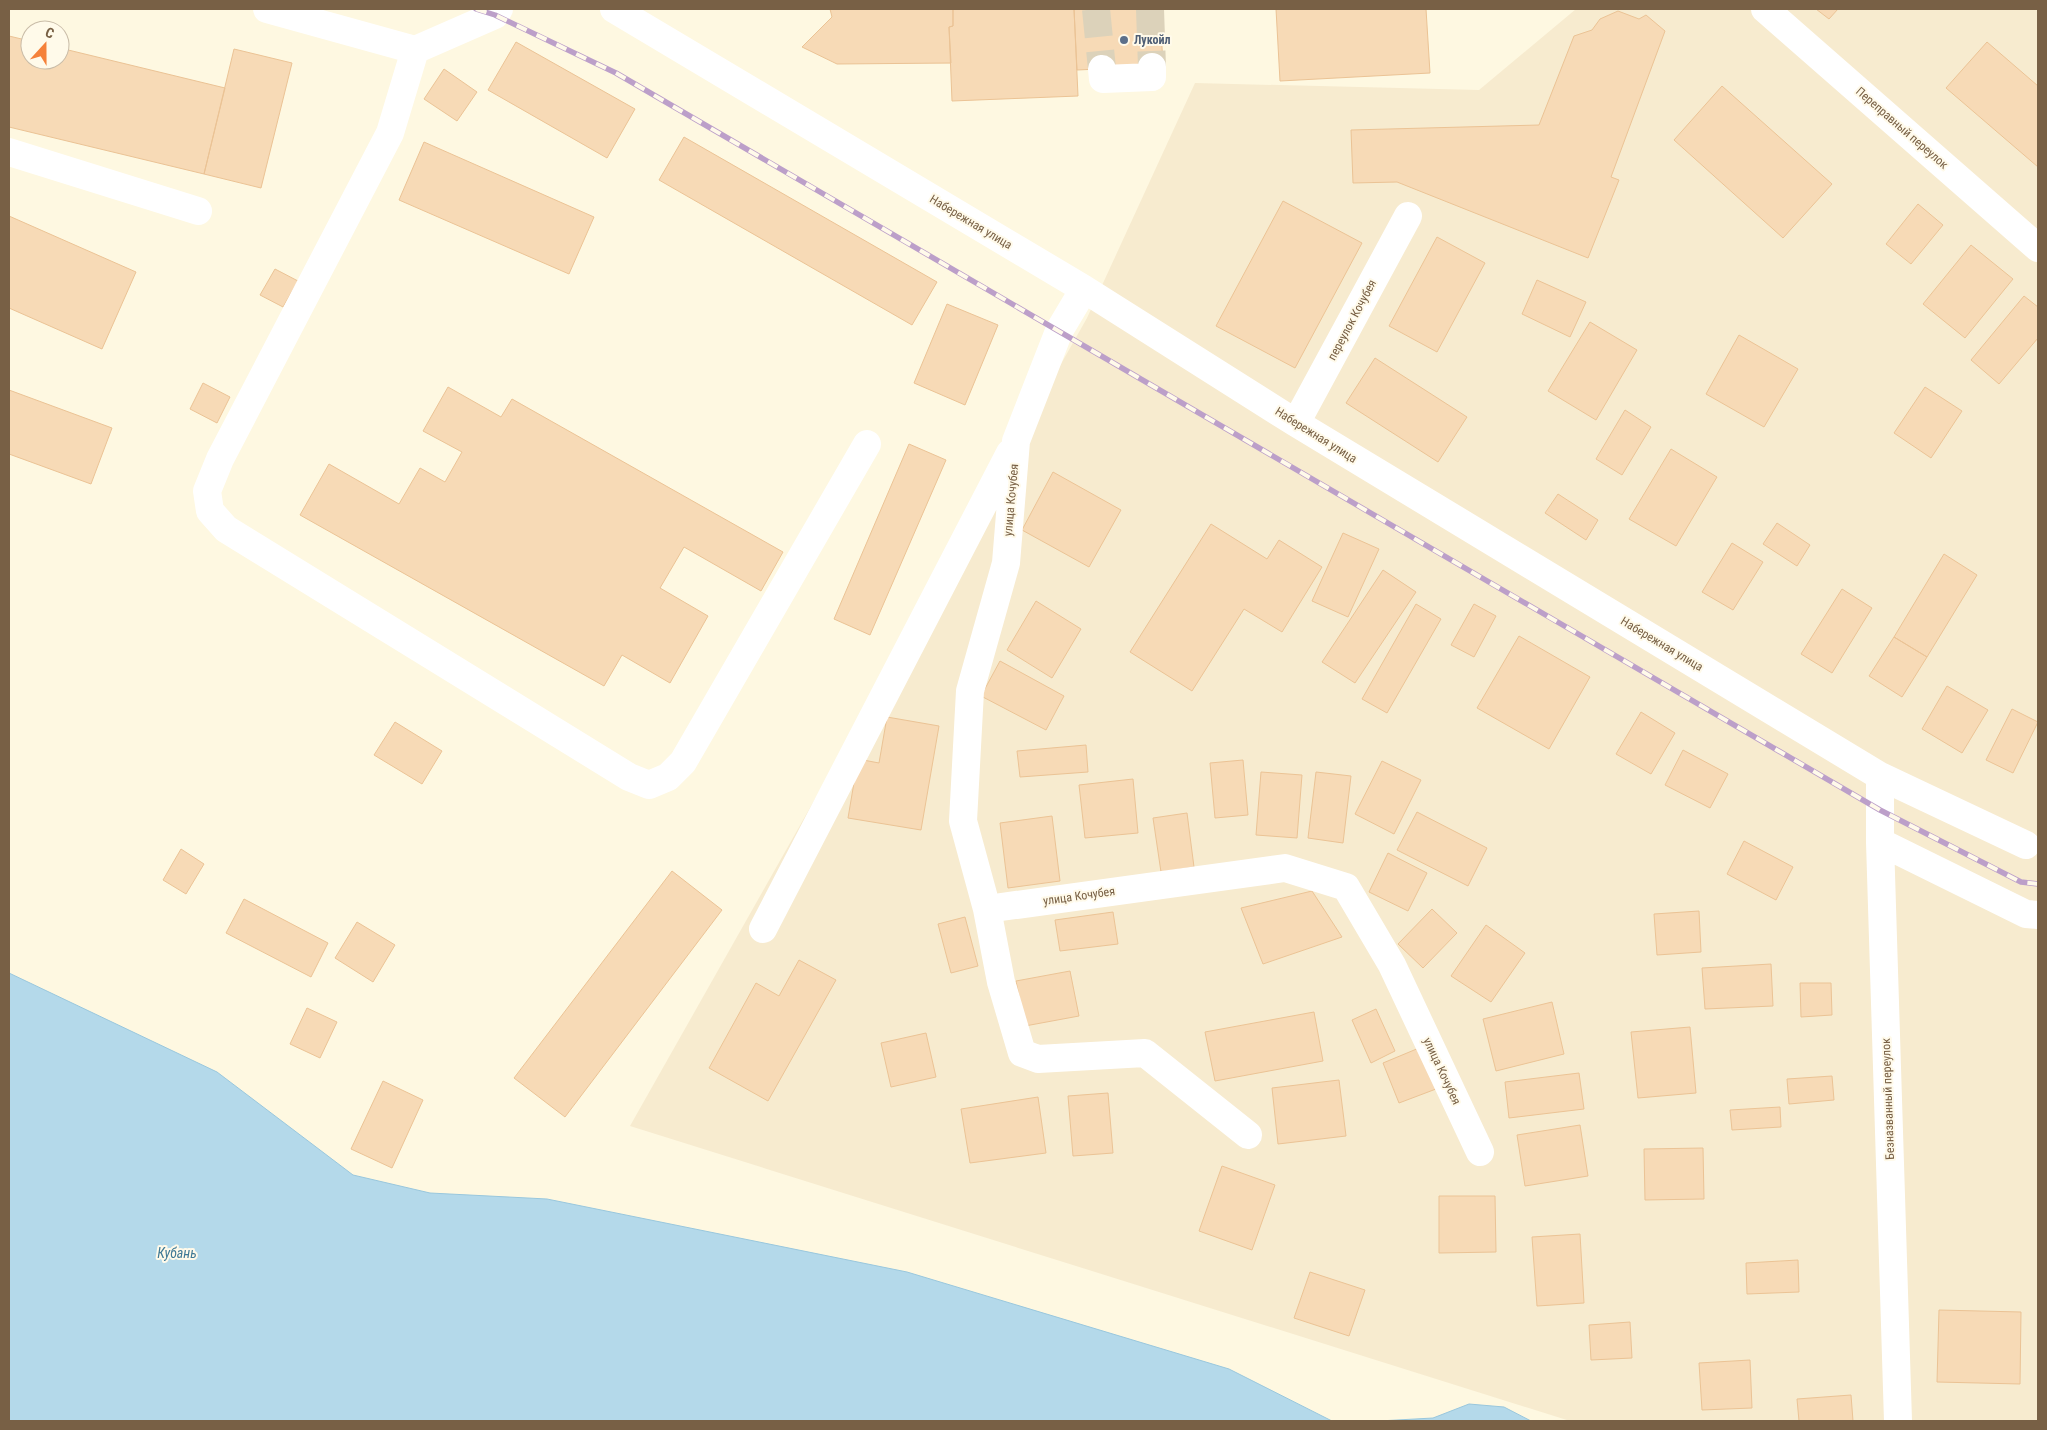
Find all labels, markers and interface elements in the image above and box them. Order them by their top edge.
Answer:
north arrow [20,20,70,70]
text: С [43,24,56,42]
place label: Лукойл [1134,33,1170,47]
marker: Лукойл [1118,34,1130,46]
street label: Переправный переулок [1853,84,1951,172]
street label: Набережная улица [927,192,1015,252]
street label: переулок Кочубея [1325,277,1379,363]
street label: Набережная улица [1273,404,1360,466]
street label: улица Кочубея [1001,463,1021,537]
street label: Набережная улица [1618,614,1706,674]
street label: улица Кочубея [1042,884,1116,908]
street label: улица Кочубея [1420,1035,1464,1107]
street label: Безназванный переулок [1879,1038,1897,1160]
water label: Кубань [157,1245,197,1261]

